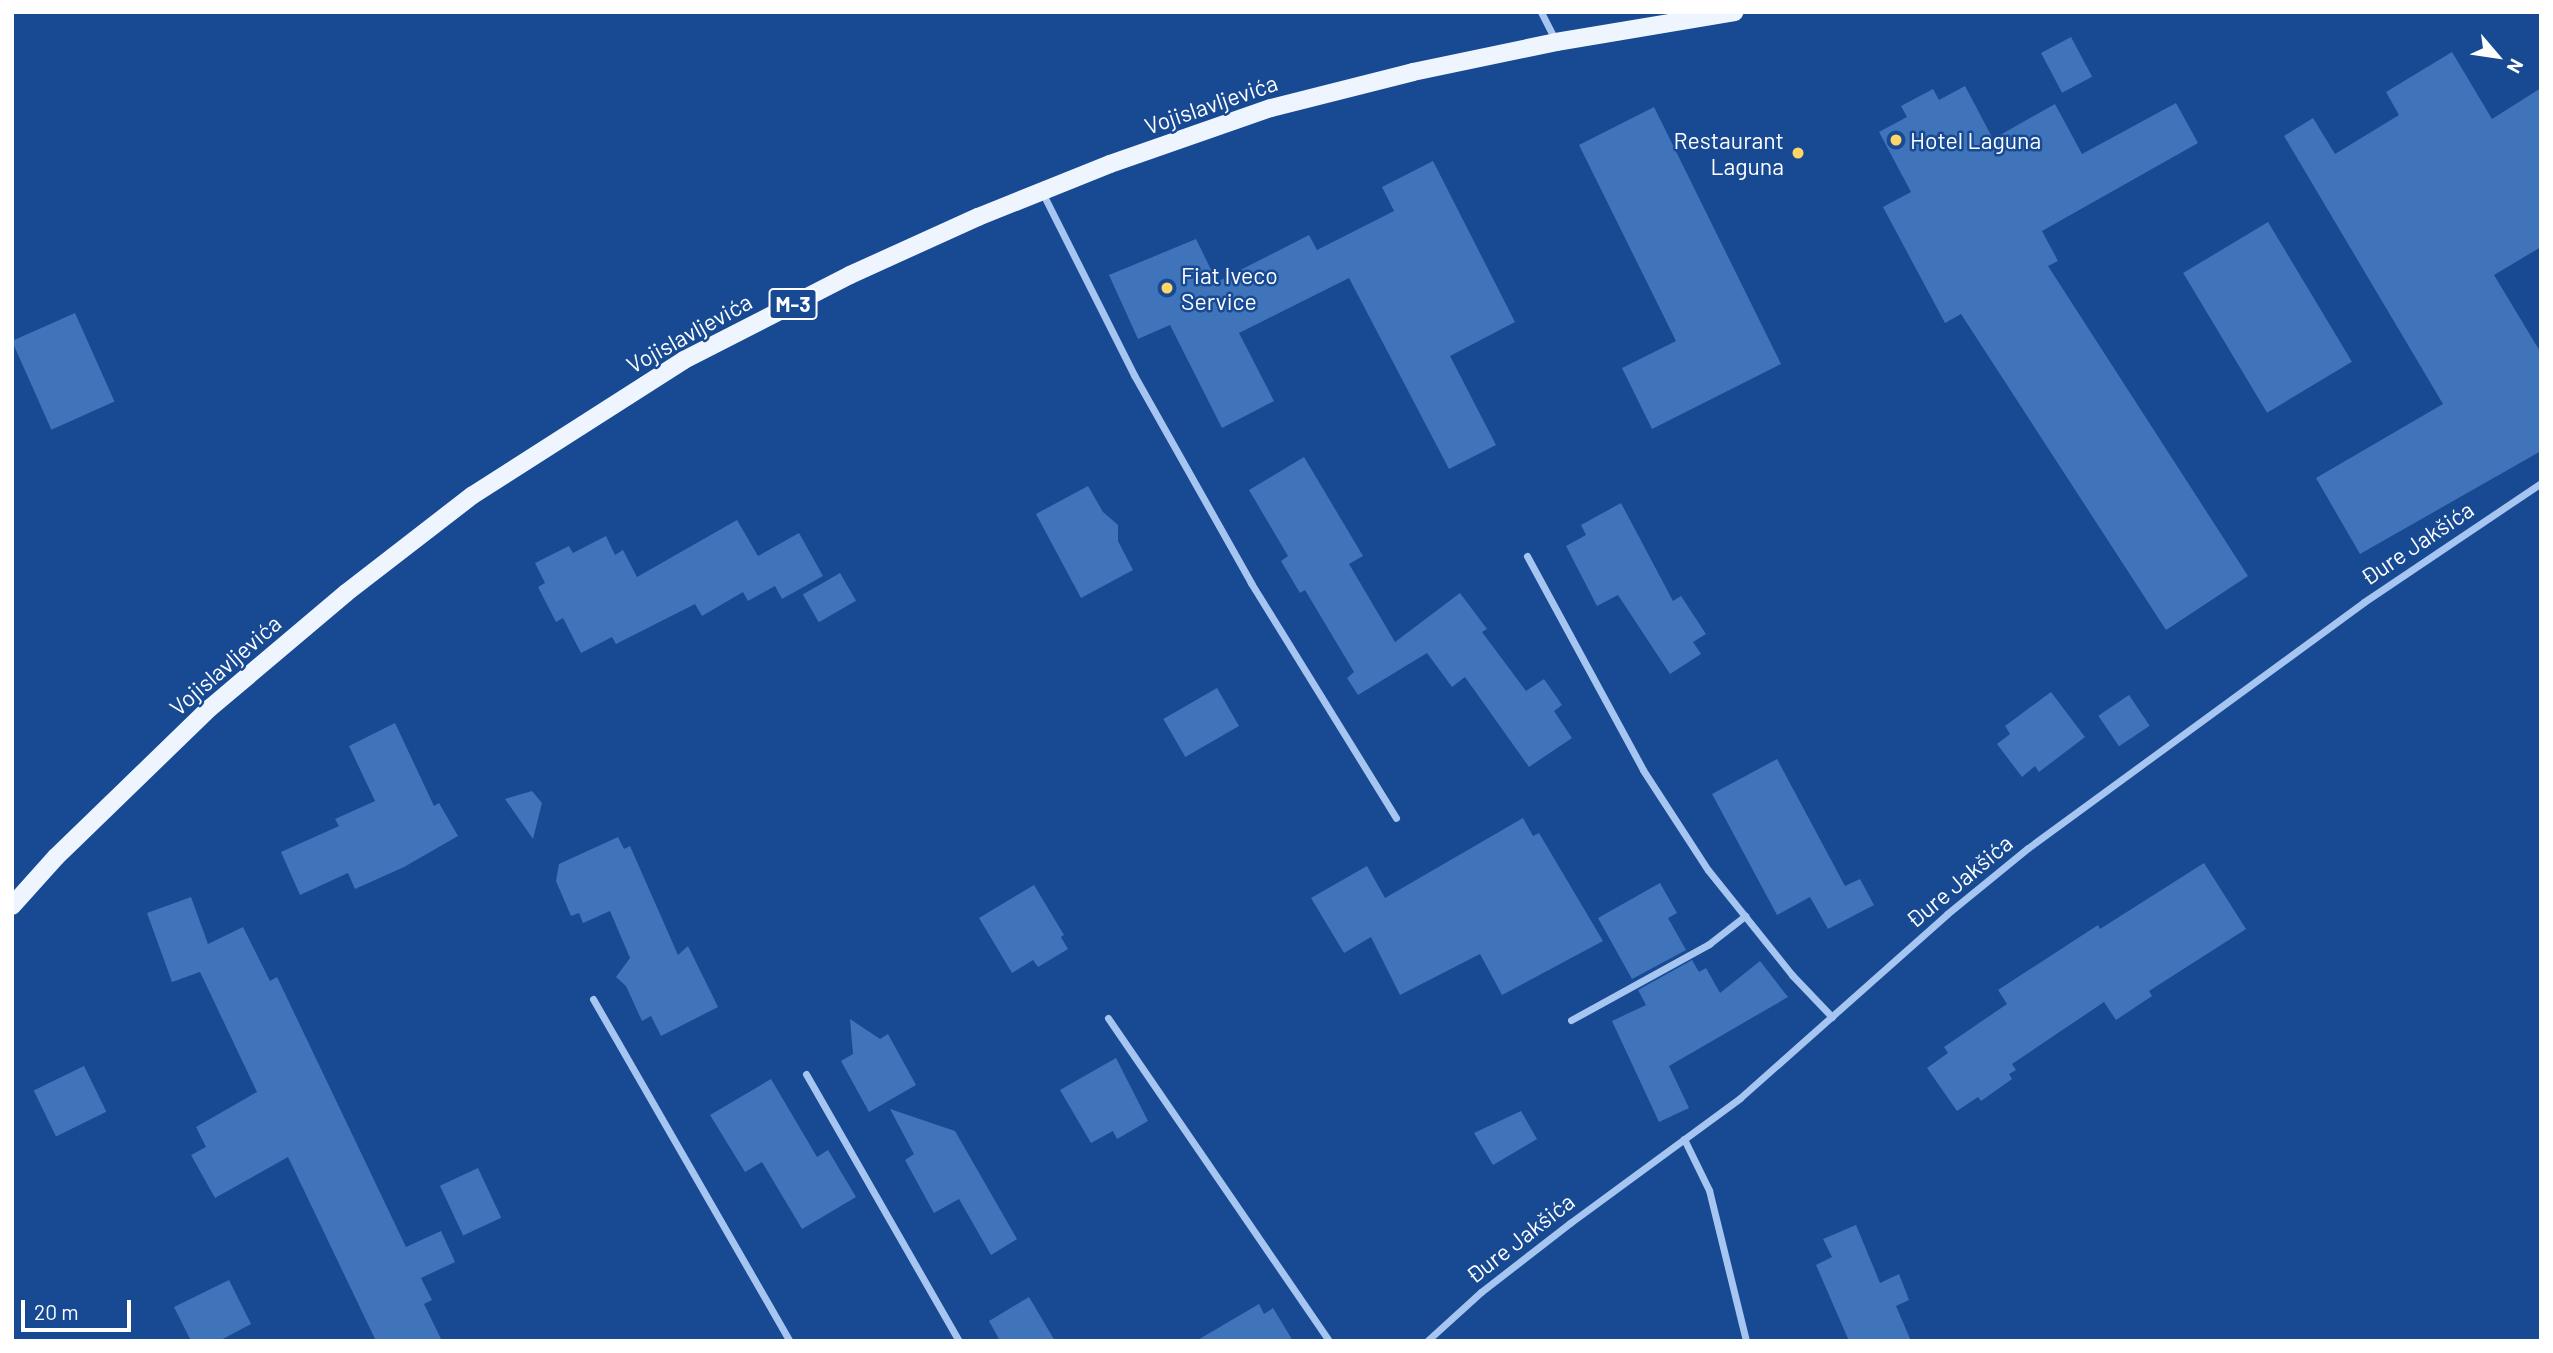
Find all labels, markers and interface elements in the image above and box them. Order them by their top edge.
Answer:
north arrow [2462,21,2532,91]
text: N [2503,55,2529,78]
street label: Vojislavljevića [1141,68,1281,140]
place label: Restaurant Laguna [1674,126,1784,180]
place label: Hotel Laguna [1910,126,2041,154]
marker: Hotel Laguna [1888,132,1904,148]
marker: Restaurant Laguna [1790,145,1806,161]
place label: Fiat Iveco Service [1181,261,1278,315]
marker: Fiat Iveco Service [1159,280,1175,296]
road number: M-3 [768,286,818,322]
street label: Vojislavljevića [622,287,756,379]
street label: Đure Jakšića [2355,495,2479,591]
street label: Vojislavljevića [164,609,286,721]
street label: Đure Jakšića [1900,829,2018,933]
street label: Đure Jakšića [1460,1187,1580,1289]
scale bar [24,1286,135,1330]
text: 20 m [34,1299,79,1324]

